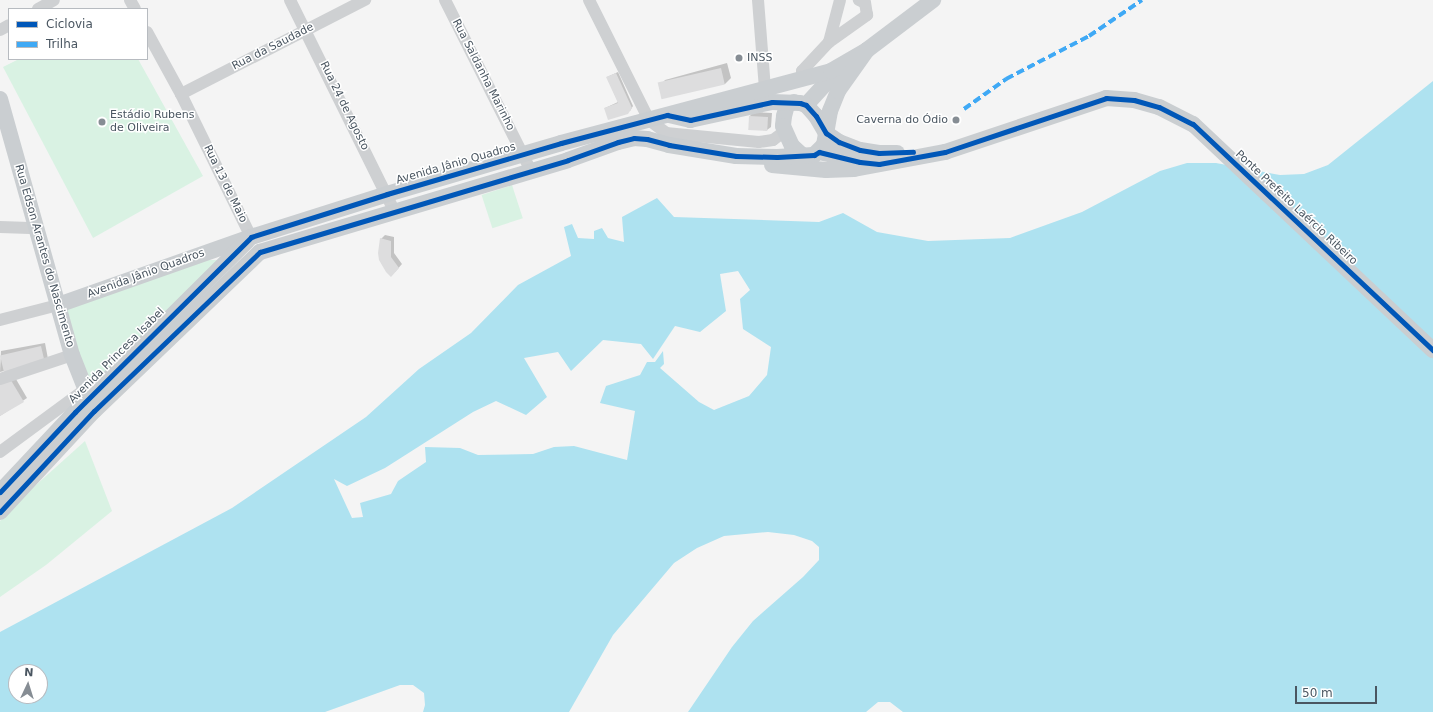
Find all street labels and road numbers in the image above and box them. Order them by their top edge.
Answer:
street label: Rua Saldanha Marinho [449,17,517,133]
street label: Rua da Saudade [230,21,316,73]
street label: Rua 24 de Agosto [317,59,371,153]
street label: Avenida Jânio Quadros [395,141,517,187]
street label: Rua 13 de Maio [200,143,250,225]
street label: Ponte Prefeito Laércio Ribeiro [1232,148,1360,268]
street label: Rua Edson Arantes do Nascimento [11,163,77,349]
street label: Avenida Jânio Quadros [86,247,206,301]
street label: Avenida Princesa Isabel [66,305,168,407]

